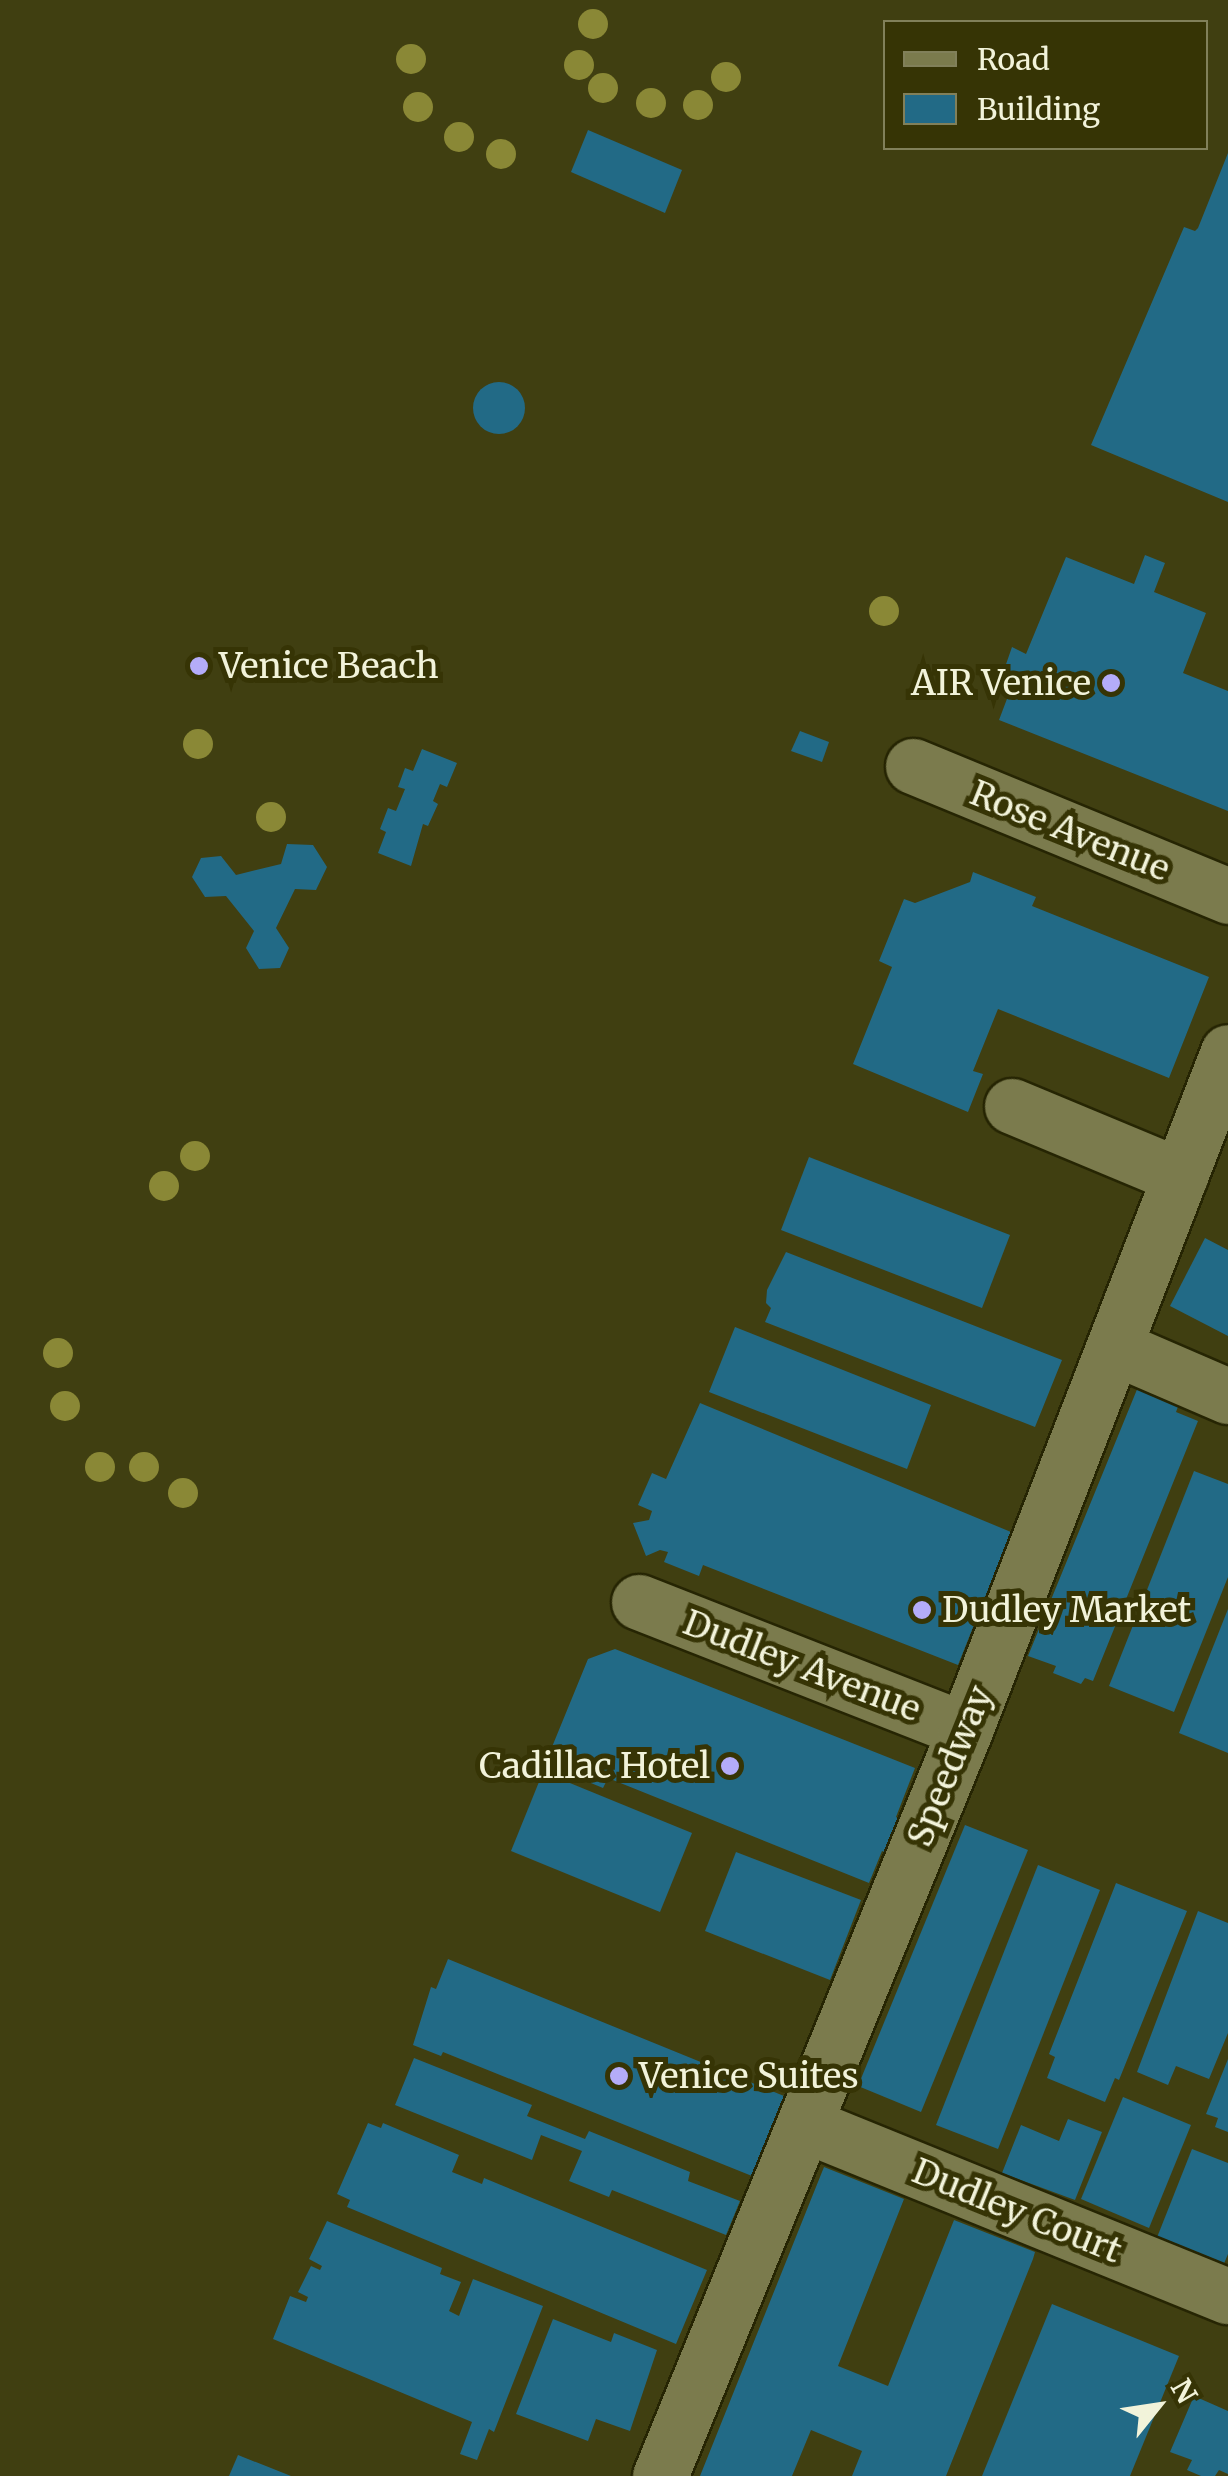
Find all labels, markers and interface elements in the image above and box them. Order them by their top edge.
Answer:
legend [883,20,1208,150]
text: Road [977,40,1050,78]
text: Building [977,90,1100,128]
place label: Venice Beach [219,645,439,687]
marker: Venice Beach [188,655,210,677]
place label: AIR Venice [911,662,1091,704]
marker: AIR Venice [1100,672,1122,694]
street label: Rose Avenue [964,772,1176,890]
place label: Dudley Market [942,1589,1191,1631]
marker: Dudley Market [911,1599,933,1621]
street label: Dudley Avenue [678,1602,926,1730]
street label: Speedway [899,1680,1001,1852]
place label: Cadillac Hotel [479,1745,710,1787]
marker: Cadillac Hotel [719,1755,741,1777]
place label: Venice Suites [639,2055,859,2097]
marker: Venice Suites [608,2065,630,2087]
street label: Dudley Court [906,2150,1128,2272]
north arrow [1108,2356,1208,2456]
text: N [1163,2372,1205,2410]

